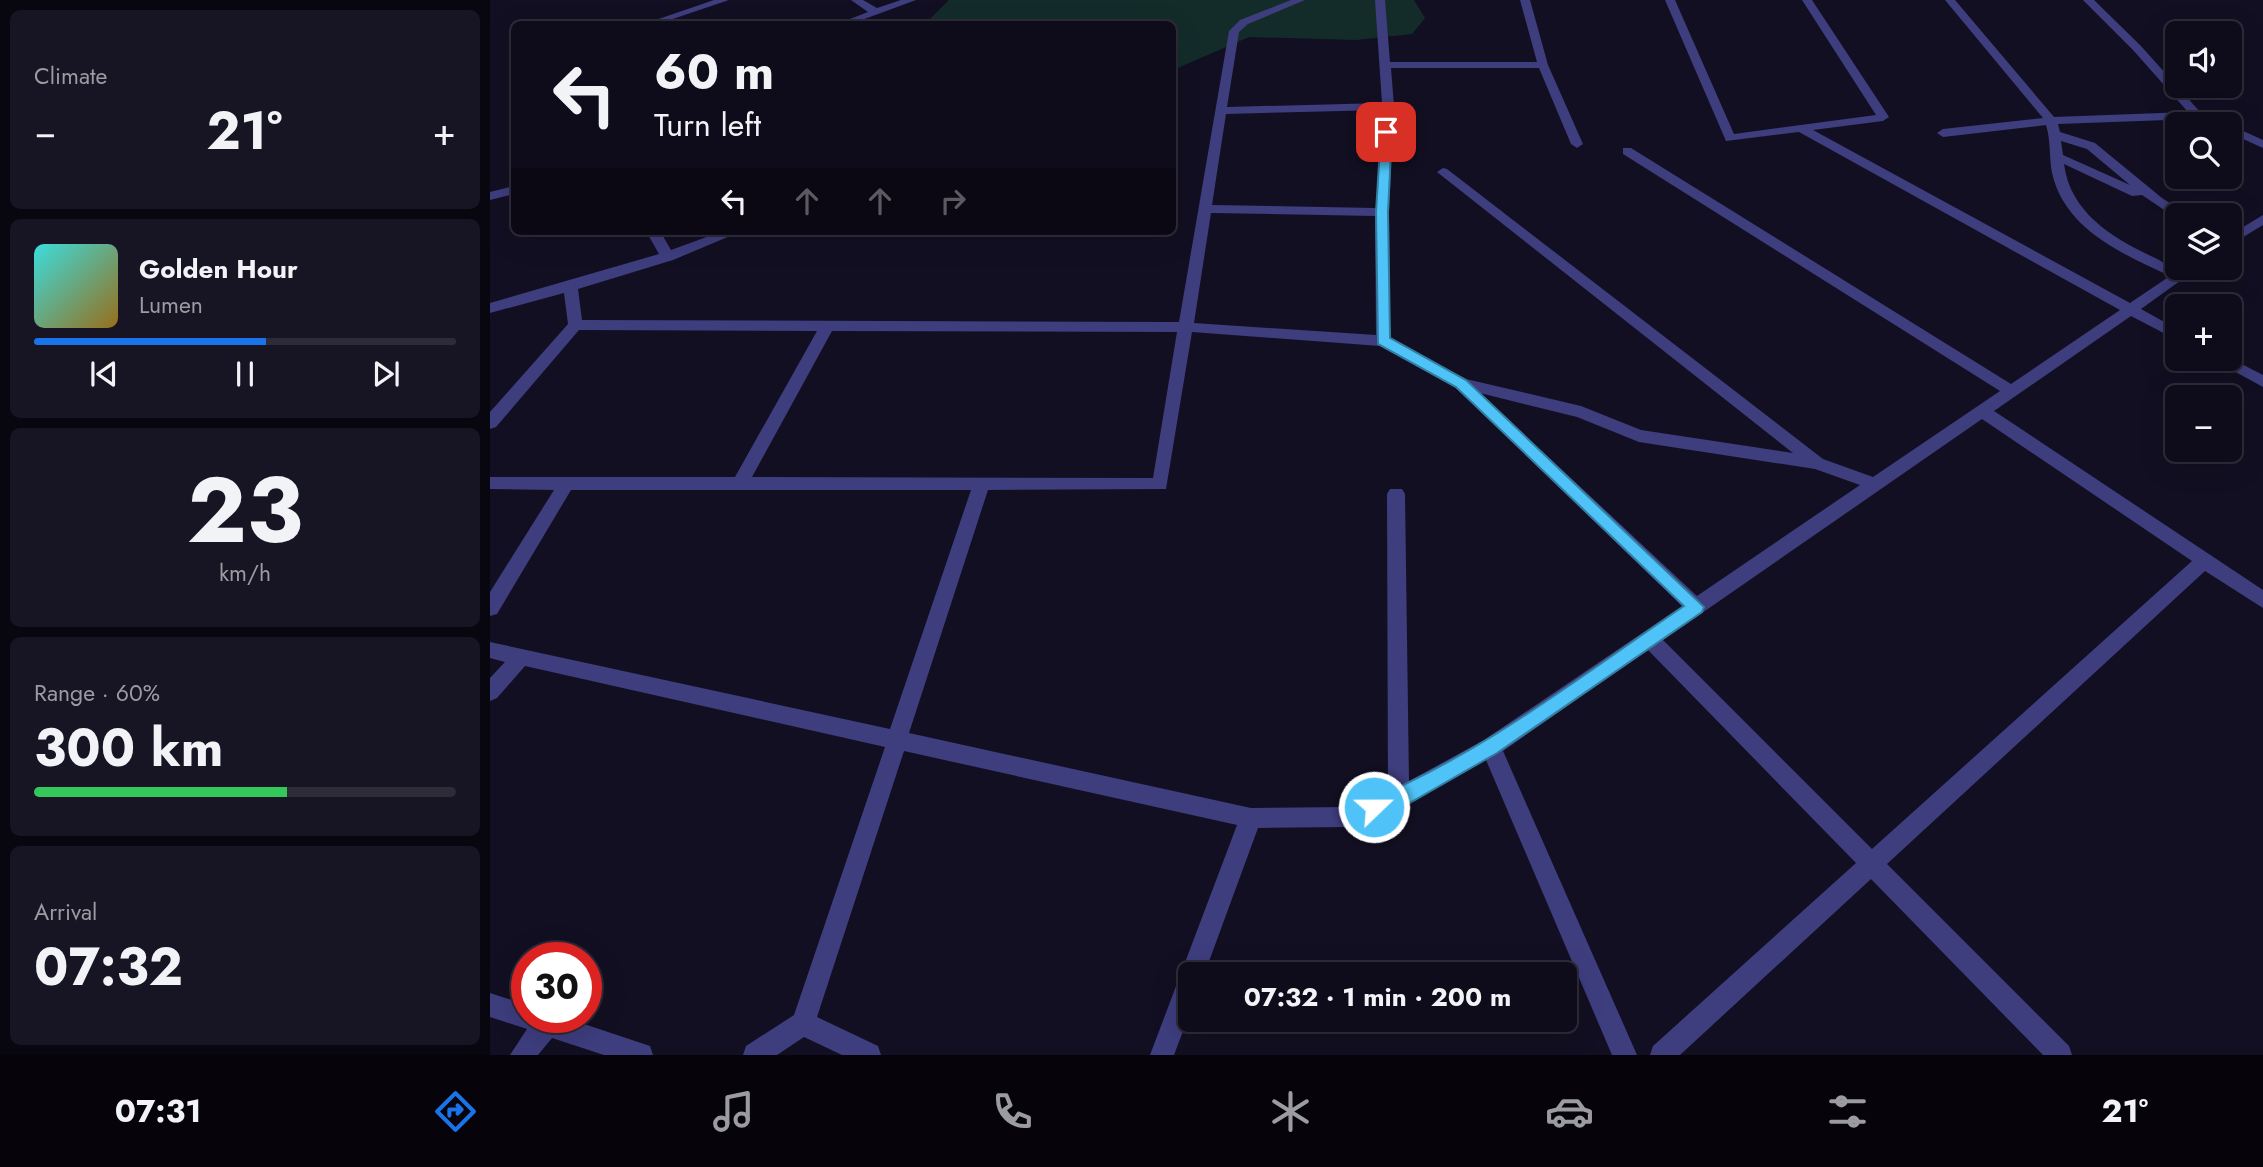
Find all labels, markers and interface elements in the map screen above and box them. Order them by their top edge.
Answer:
map controls [2165,21,2242,462]
button: sound [2165,21,2242,98]
text: 60 m [654,37,774,107]
icon: left [539,49,630,140]
text: Climate [34,59,107,93]
text: 21° [207,93,283,169]
text: Turn left [654,102,761,148]
pin [1356,102,1416,162]
text: − [34,104,56,159]
text: + [433,104,456,159]
button: search [2165,112,2242,189]
icon: arrive [1367,113,1405,151]
icon: left [715,182,753,220]
icon: ahead [788,182,826,220]
icon: ahead [861,182,899,220]
icon: right [934,182,972,220]
button: layers [2165,203,2242,280]
text: Golden Hour [139,250,298,288]
text: Lumen [139,288,203,322]
button: + [2165,294,2242,371]
icon: previous [85,355,123,393]
icon: pause [226,355,264,393]
icon: next [367,355,405,393]
button: − [2165,385,2242,462]
text: 23 [187,445,303,576]
text: km/h [219,556,271,590]
text: Range · 60% [34,676,160,710]
text: 300 km [34,710,223,786]
position arrow [1337,770,1411,844]
text: Arrival [34,895,97,929]
text: 07:32 [34,929,183,1005]
speed limit sign: 30 [511,942,602,1033]
text: 07:32 · 1 min · 200 m [1244,978,1511,1016]
icon: directions [431,1087,480,1136]
icon: music [709,1087,758,1136]
icon: phone [988,1087,1037,1136]
icon: climate [1266,1087,1315,1136]
icon: car [1545,1087,1594,1136]
icon: filters [1823,1087,1872,1136]
text: 07:31 [115,1088,202,1134]
text: 21° [2102,1088,2148,1134]

